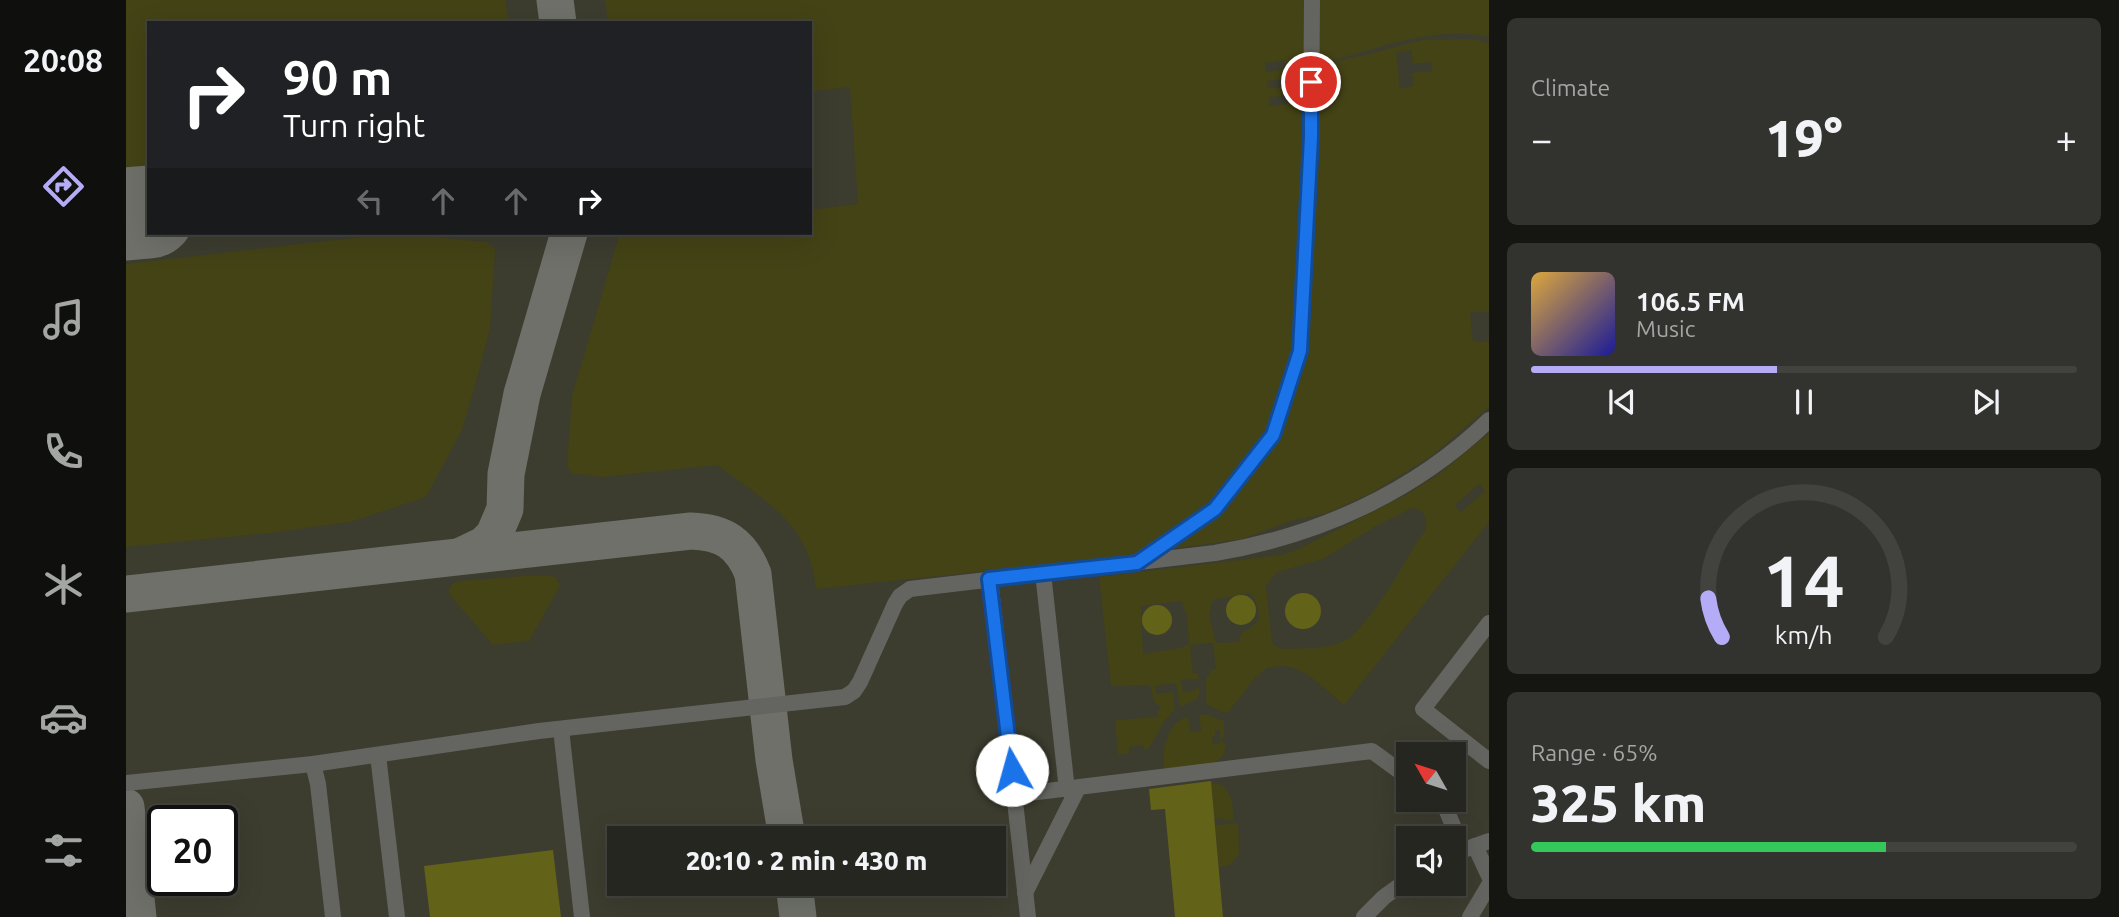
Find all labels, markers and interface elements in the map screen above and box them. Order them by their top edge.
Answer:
text: 20:08 [23,42,103,78]
icon: right [168,49,259,140]
text: 90 m [283,49,392,104]
pin [1281,52,1341,112]
icon: arrive [1292,63,1330,101]
text: Climate [1531,75,1610,100]
text: Turn right [283,107,425,143]
text: 19° [1765,109,1843,167]
text: − [1531,118,1552,160]
text: + [2056,118,2077,160]
icon: directions [39,162,88,211]
icon: left [351,182,389,220]
icon: ahead [424,182,462,220]
icon: ahead [497,182,535,220]
icon: right [570,182,608,220]
text: 106.5 FM [1636,287,1745,316]
icon: music [39,295,88,344]
text: Music [1636,316,1695,341]
icon: previous [1603,383,1641,421]
icon: pause [1785,383,1823,421]
icon: next [1967,383,2005,421]
icon: phone [39,427,88,476]
text: 14 [1763,539,1845,621]
icon: climate [39,560,88,609]
text: km/h [1775,621,1833,649]
icon: car [39,693,88,742]
position arrow [975,733,1049,807]
text: Range · 65% [1531,740,1658,765]
north arrow [1396,742,1466,812]
map controls [1396,742,1466,896]
text: 325 km [1531,774,1706,832]
speed limit sign: 20 [147,805,238,896]
icon: filters [39,826,88,875]
button: sound [1396,826,1466,896]
text: 20:10 · 2 min · 430 m [686,846,927,875]

